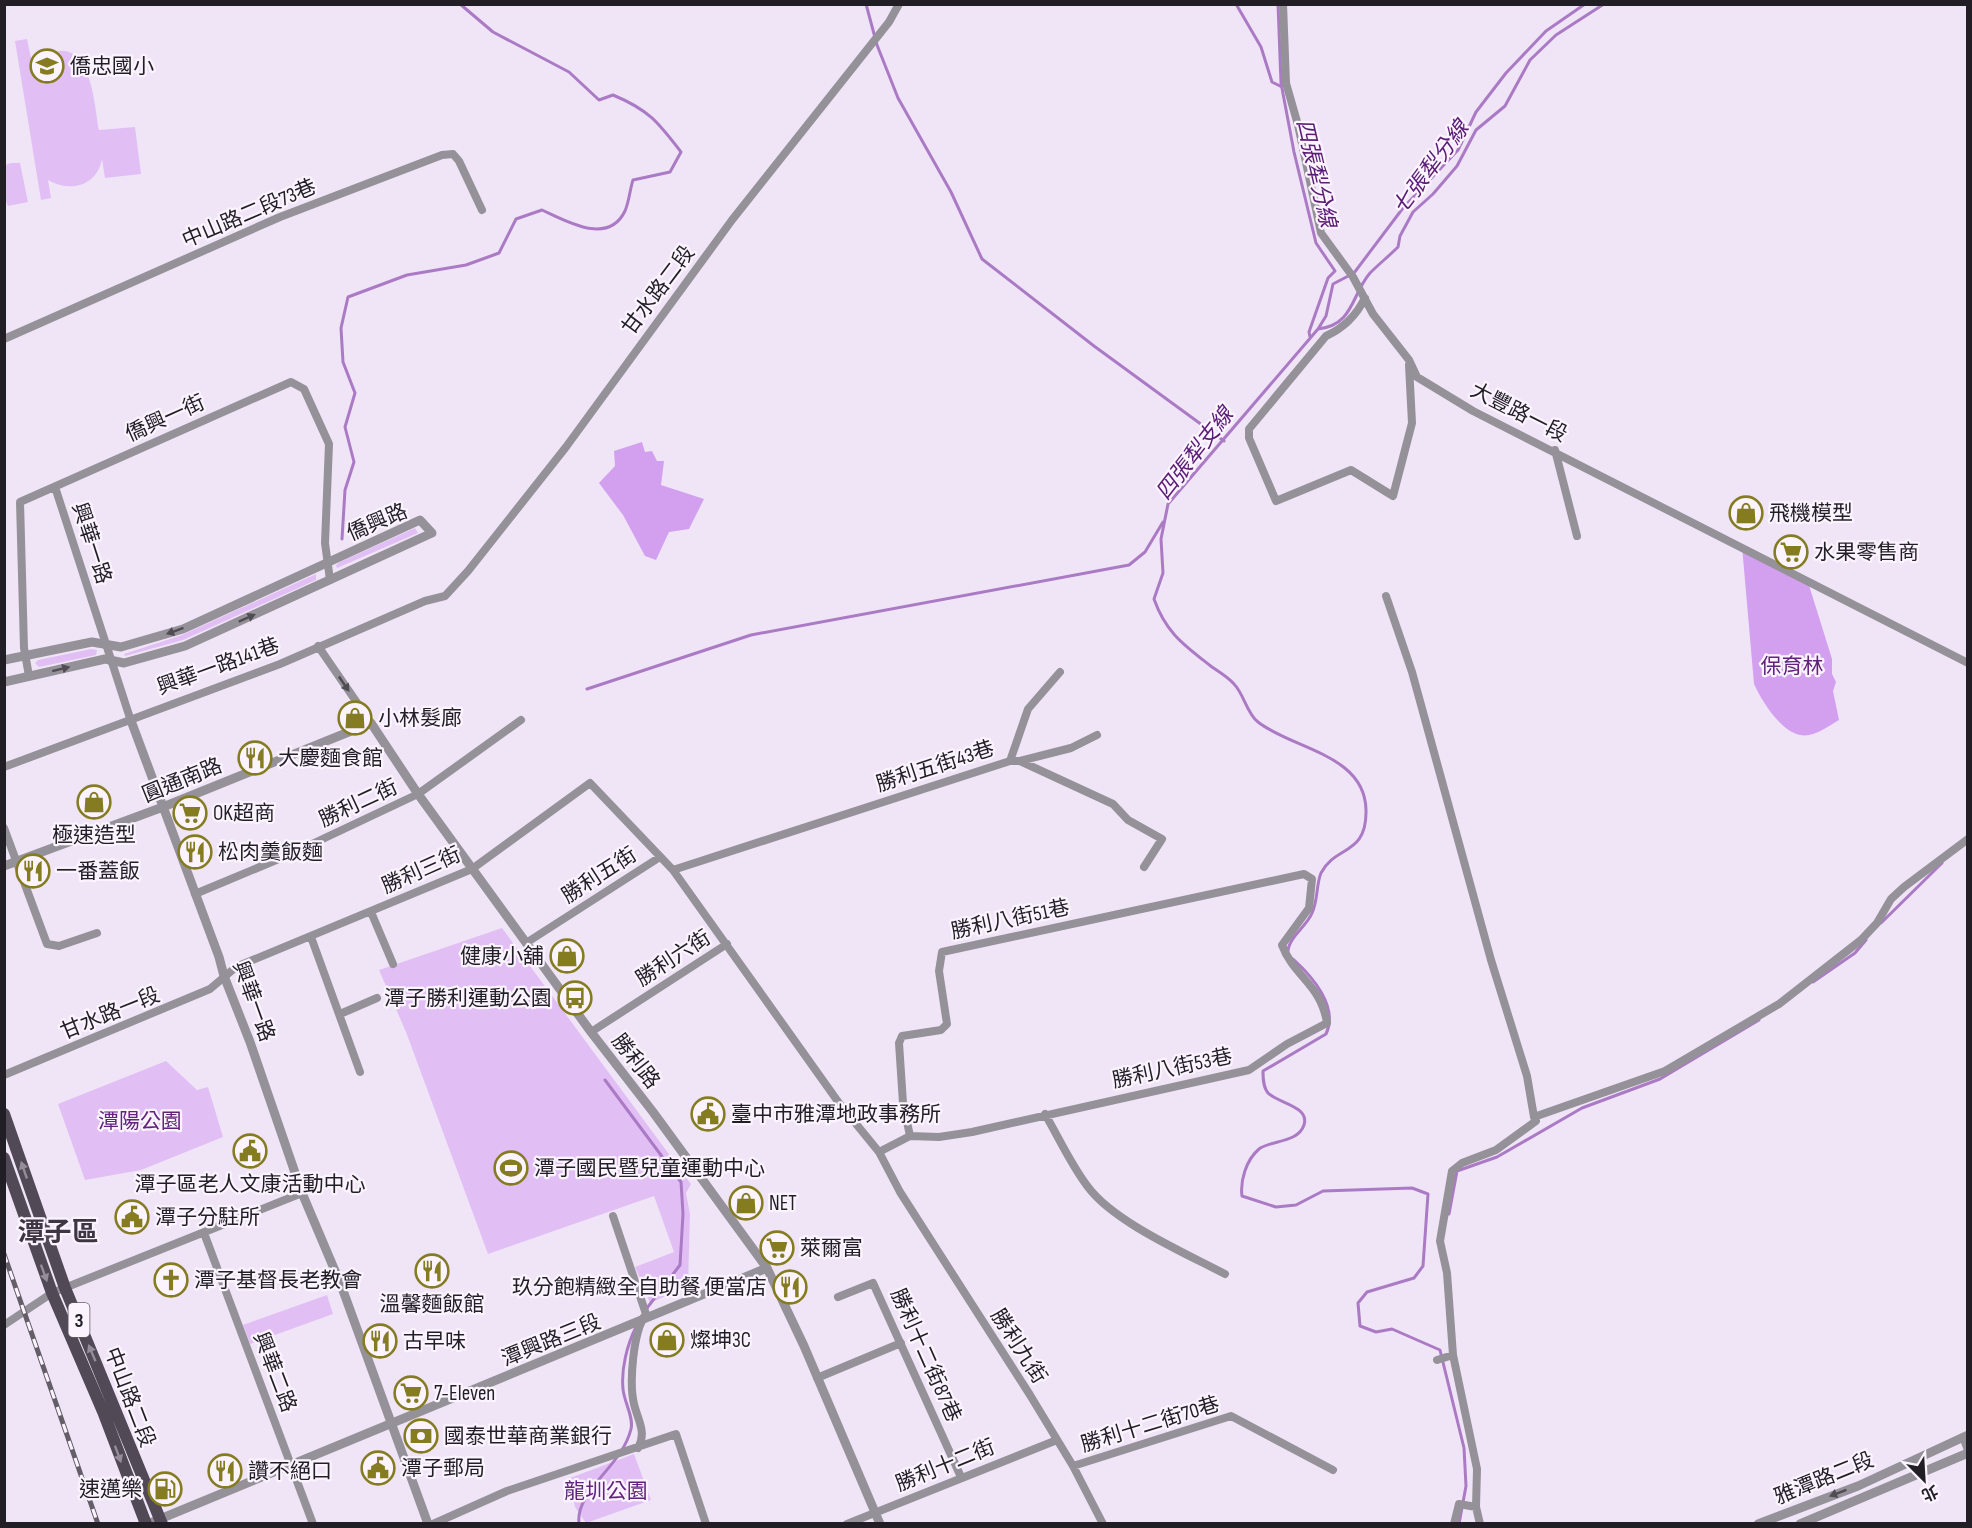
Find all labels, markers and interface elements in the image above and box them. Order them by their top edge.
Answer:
school or university icon: 僑忠國小 [29,48,65,84]
place label: 僑忠國小 [70,54,154,79]
water label: 七張犁分線 [1387,113,1477,220]
water label: 四張犁分線 [1290,117,1342,233]
street label: 中山路二段73巷 [178,174,320,253]
street label: 甘水路二段 [617,241,700,340]
street label: 大豐路一段 [1466,377,1571,447]
street label: 僑興一街 [122,390,209,447]
water label: 四張犁支線 [1151,400,1242,506]
shop icon: 飛機模型 [1728,495,1764,531]
street label: 興華一路 [67,499,116,587]
street label: 僑興路 [343,499,411,546]
place label: 飛機模型 [1769,501,1853,526]
supermarket icon: 水果零售商 [1773,534,1809,570]
place label: 水果零售商 [1814,540,1919,565]
one-way arrow [238,614,255,623]
one-way arrow [166,626,184,636]
street label: 興華一路141巷 [153,633,283,700]
park label: 保育林 [1761,654,1824,679]
one-way arrow [52,663,71,673]
one-way arrow [338,676,350,692]
shop icon: 小林髮廊 [337,700,373,736]
place label: 小林髮廊 [378,706,462,731]
street label: 勝利五街43巷 [873,736,997,797]
restaurant icon: 大慶麵食館 [237,740,273,776]
place label: 大慶麵食館 [278,746,383,771]
street label: 圓通南路 [139,753,226,808]
street label: 勝利二街 [315,774,402,833]
shop icon: 極速造型 [76,784,112,820]
supermarket icon: OK超商 [172,795,208,831]
place label: OK超商 [213,801,275,826]
place label: 極速造型 [52,823,136,848]
restaurant icon: 松肉羹飯麵 [177,834,213,870]
place label: 松肉羹飯麵 [218,840,323,865]
street label: 勝利三街 [378,842,465,899]
street label: 勝利五街 [557,842,641,909]
restaurant icon: 一番蓋飯 [15,853,51,889]
place label: 一番蓋飯 [56,859,140,884]
street label: 勝利八街51巷 [948,895,1072,944]
street label: 勝利六街 [631,925,715,992]
shop icon: 健康小舖 [549,938,585,974]
place label: 健康小舖 [460,944,544,969]
street label: 興華一路 [227,957,280,1045]
bus stop icon: 潭子勝利運動公園 [557,980,593,1016]
street label: 甘水路一段 [57,982,164,1045]
place label: 潭子勝利運動公園 [384,986,552,1011]
street label: 勝利路 [606,1029,665,1094]
street label: 勝利八街53巷 [1110,1044,1234,1093]
public building icon: 臺中市雅潭地政事務所 [690,1096,726,1132]
place label: 臺中市雅潭地政事務所 [731,1102,941,1127]
park label: 潭陽公園 [98,1109,182,1134]
public building icon: 潭子區老人文康活動中心 [232,1133,268,1169]
sports icon: 潭子國民暨兒童運動中心 [493,1150,529,1186]
place label: 潭子國民暨兒童運動中心 [534,1156,765,1181]
one-way arrow [19,1161,28,1179]
place label: 潭子區老人文康活動中心 [135,1172,366,1197]
shop icon: NET [728,1185,764,1221]
place label: NET [769,1191,797,1216]
public building icon: 潭子分駐所 [114,1199,150,1235]
place label: 潭子分駐所 [155,1205,260,1230]
district label: 潭子區 [18,1217,99,1249]
supermarket icon: 萊爾富 [759,1230,795,1266]
place label: 萊爾富 [800,1236,863,1261]
restaurant icon: 溫馨麵飯館 [414,1253,450,1289]
church icon: 潭子基督長老教會 [153,1262,189,1298]
one-way arrow [40,1264,50,1282]
place label: 潭子基督長老教會 [194,1268,362,1293]
restaurant icon: 玖分飽精緻全自助餐 便當店 [772,1269,808,1305]
place label: 玖分飽精緻全自助餐 便當店 [512,1275,767,1300]
street label: 勝利十二街87巷 [885,1285,966,1426]
place label: 溫馨麵飯館 [380,1292,485,1317]
road number: 3 [68,1303,90,1337]
street label: 勝利九街 [985,1304,1052,1388]
street label: 潭興路三段 [498,1309,605,1372]
shop icon: 燦坤3C [649,1322,685,1358]
restaurant icon: 古早味 [362,1323,398,1359]
street label: 興華二路 [248,1328,301,1416]
place label: 燦坤3C [690,1328,751,1353]
place label: 古早味 [403,1329,466,1354]
one-way arrow [87,1343,97,1361]
street label: 中山路二段 [99,1344,160,1451]
supermarket icon: 7-Eleven [393,1375,429,1411]
place label: 7-Eleven [434,1381,495,1406]
street label: 勝利十二街70巷 [1078,1392,1223,1457]
bank icon: 國泰世華商業銀行 [403,1418,439,1454]
place label: 國泰世華商業銀行 [444,1424,612,1449]
street label: 勝利十二街 [892,1434,999,1497]
one-way arrow [113,1445,123,1463]
street label: 雅潭路二段 [1771,1447,1878,1510]
public building icon: 潭子郵局 [360,1450,396,1486]
north arrow [1894,1450,1954,1510]
restaurant icon: 讚不絕口 [207,1453,243,1489]
place label: 潭子郵局 [401,1456,485,1481]
place label: 讚不絕口 [248,1459,332,1484]
fuel station icon: 速邁樂 [147,1471,183,1507]
place label: 速邁樂 [79,1477,142,1502]
park label: 龍圳公園 [564,1479,648,1504]
text: 北 [1918,1480,1941,1504]
one-way arrow [1828,1488,1846,1498]

